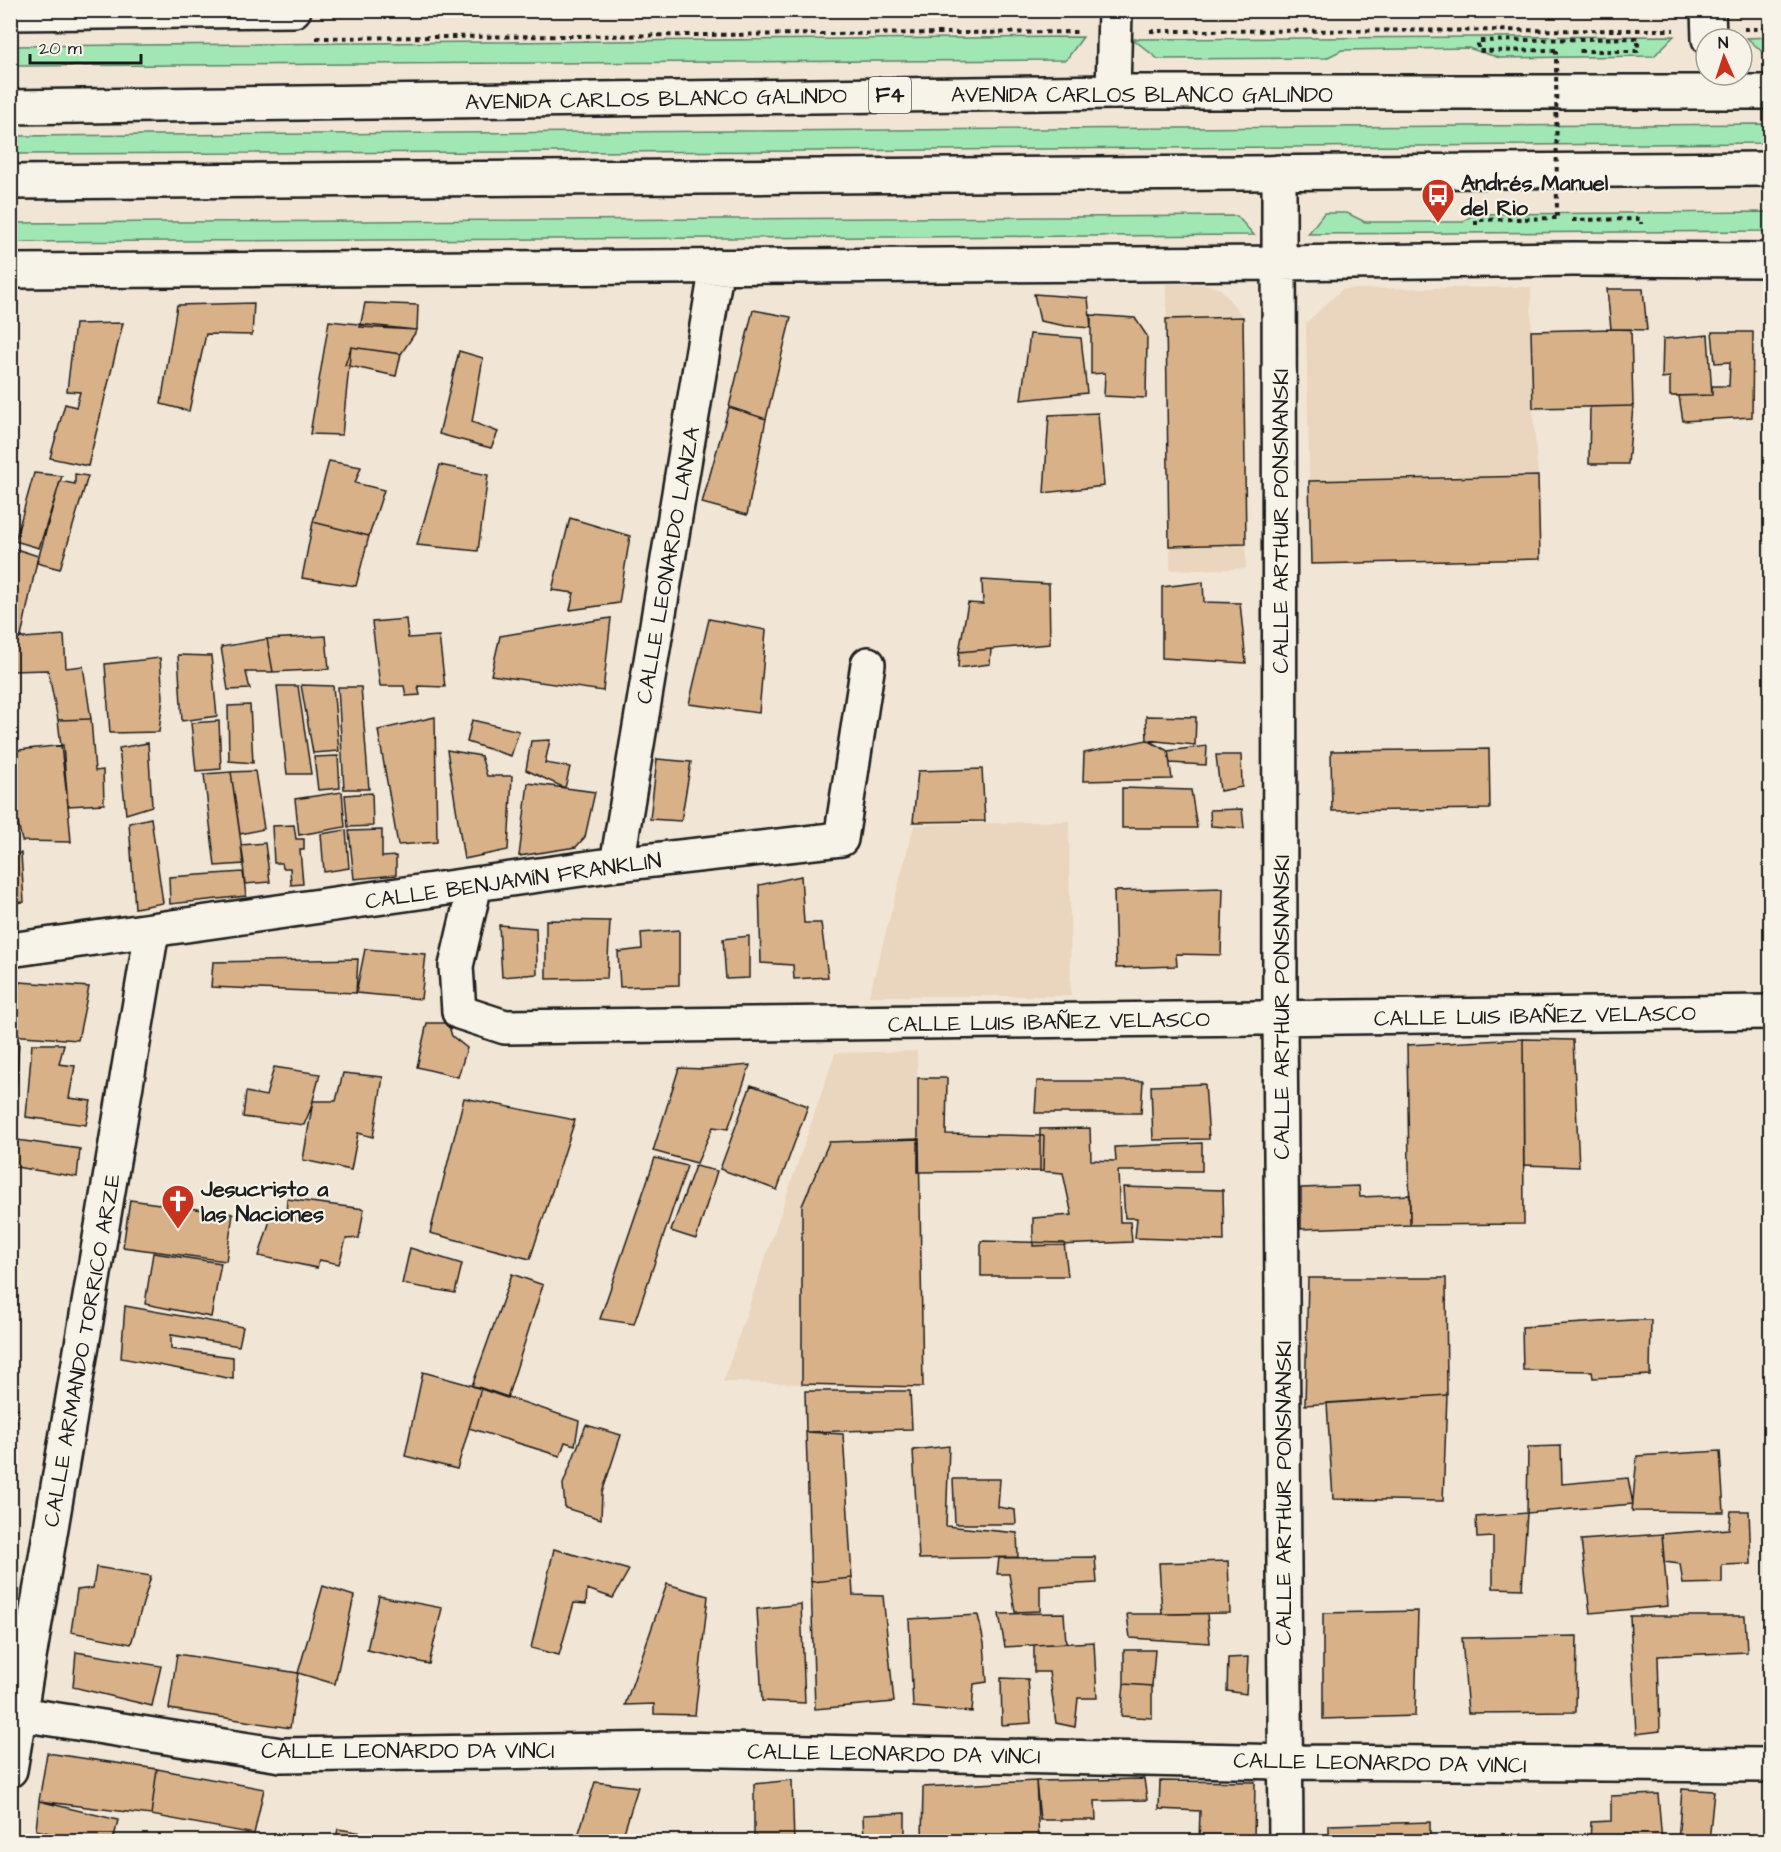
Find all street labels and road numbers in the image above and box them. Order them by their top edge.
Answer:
road number: F4 [869,77,911,113]
street label: AVENIDA CARLOS BLANCO GALINDO [951,80,1333,111]
street label: AVENIDA CARLOS BLANCO GALINDO [465,81,848,118]
street label: CALLE ARTHUR PONSNANSKI [1266,369,1297,673]
street label: CALLE LEONARDO LANZA [629,424,708,706]
street label: CALLE BENJAMÍN FRANKLIN [363,845,663,918]
street label: CALLE ARTHUR PONSNANSKI [1267,855,1298,1159]
street label: CALLE LUIS IBAÑEZ VELASCO [1374,998,1697,1035]
street label: CALLE LUIS IBAÑEZ VELASCO [888,1004,1211,1041]
street label: CALLE ARMANDO TORRICO ARZE [36,1171,129,1529]
street label: CALLE ARTHUR PONSNANSKI [1269,1341,1300,1645]
street label: CALLE LEONARDO DA VINCI [261,1736,555,1767]
street label: CALLE LEONARDO DA VINCI [747,1736,1041,1773]
street label: CALLE LEONARDO DA VINCI [1233,1745,1527,1782]

